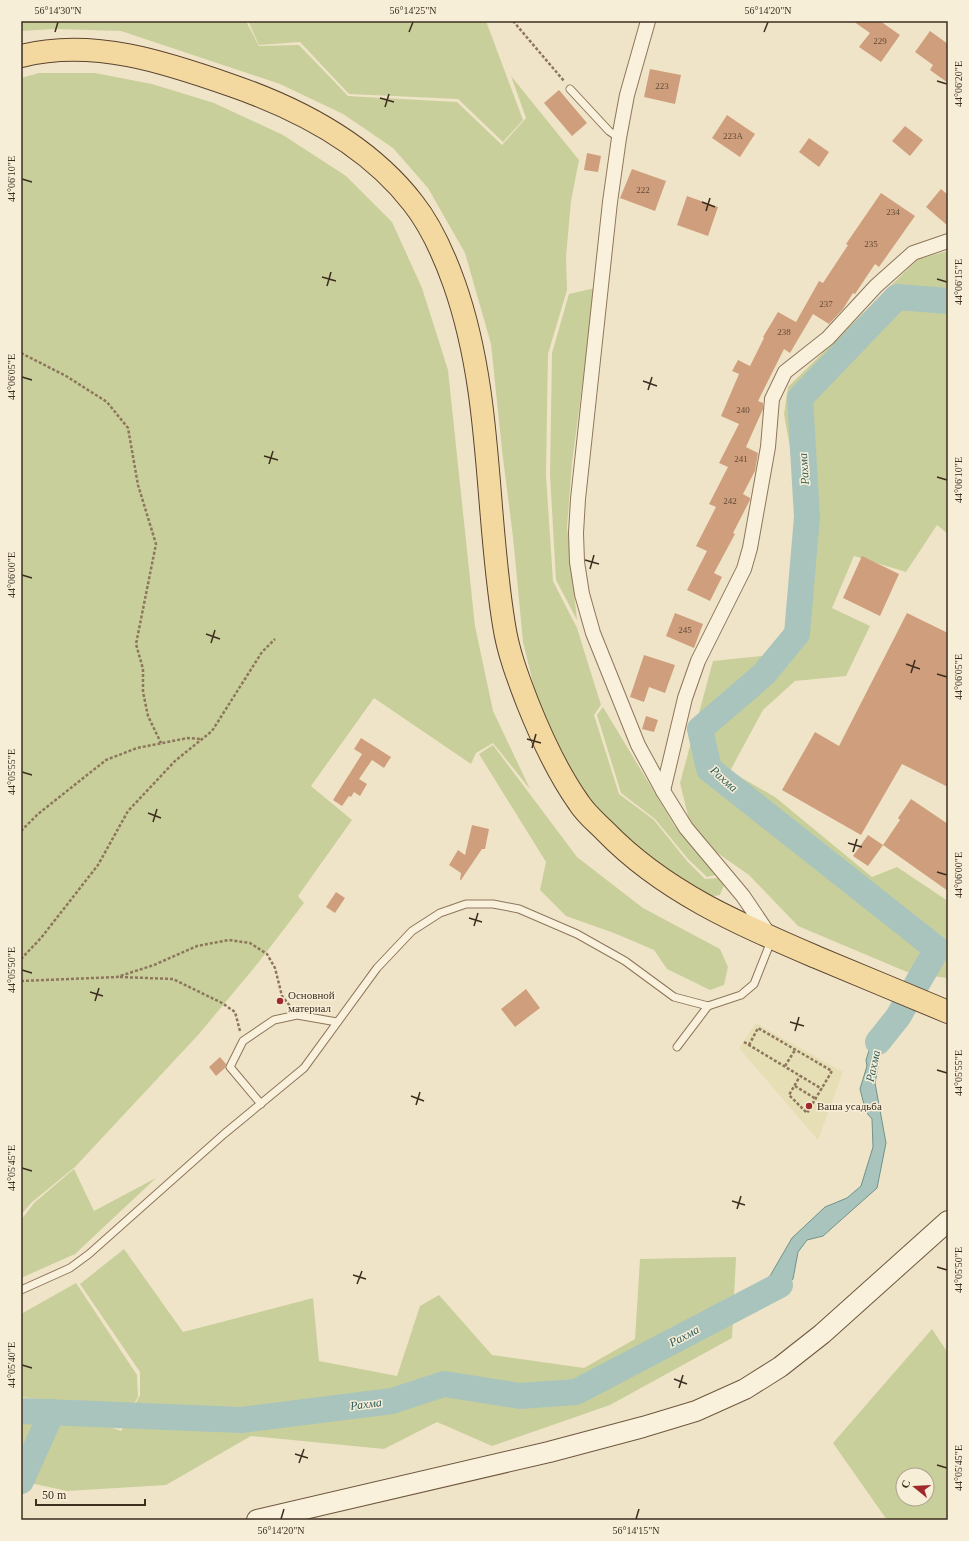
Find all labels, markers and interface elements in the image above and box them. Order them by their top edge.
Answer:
text: 56°14'30"N [34,5,82,16]
text: 56°14'25"N [389,5,437,16]
text: 56°14'20"N [744,5,792,16]
house number: 229 [873,36,887,46]
text: 44°06'20"E [953,61,964,107]
house number: 223 [655,81,669,91]
house number: 223А [723,131,744,141]
text: 44°06'10"E [6,156,17,202]
house number: 222 [636,185,650,195]
house number: 234 [886,207,900,217]
house number: 235 [864,239,878,249]
text: 44°06'15"E [953,259,964,305]
house number: 237 [819,299,833,309]
house number: 238 [777,327,791,337]
text: 44°06'05"E [6,354,17,400]
house number: 240 [736,405,750,415]
water label: Рахма [796,453,812,486]
house number: 241 [734,454,748,464]
text: 44°06'10"E [953,457,964,503]
house number: 242 [723,496,737,506]
text: 44°06'00"E [6,552,17,598]
house number: 245 [678,625,692,635]
text: 44°06'05"E [953,654,964,700]
text: 44°05'55"E [6,749,17,795]
water label: Рахма [707,762,741,795]
text: 44°06'00"E [953,852,964,898]
text: 44°05'50"E [6,947,17,993]
place label: Основной материал [288,989,335,1014]
marker: Основной материал [275,996,285,1006]
water label: Рахма [863,1049,883,1084]
text: 44°05'55"E [953,1050,964,1096]
place label: Ваша усадьба [817,1100,882,1112]
marker: Ваша усадьба [804,1101,814,1111]
text: 44°05'45"E [6,1145,17,1191]
text: 44°05'50"E [953,1247,964,1293]
water label: Рахма [666,1322,701,1350]
text: 44°05'40"E [6,1342,17,1388]
water label: Рахма [348,1395,383,1413]
text: 44°05'45"E [953,1445,964,1491]
north arrow [895,1467,935,1507]
text: С [899,1478,912,1490]
scale bar [36,1481,145,1507]
text: 50 m [42,1488,67,1502]
text: 56°14'20"N [257,1525,305,1536]
text: 56°14'15"N [612,1525,660,1536]

